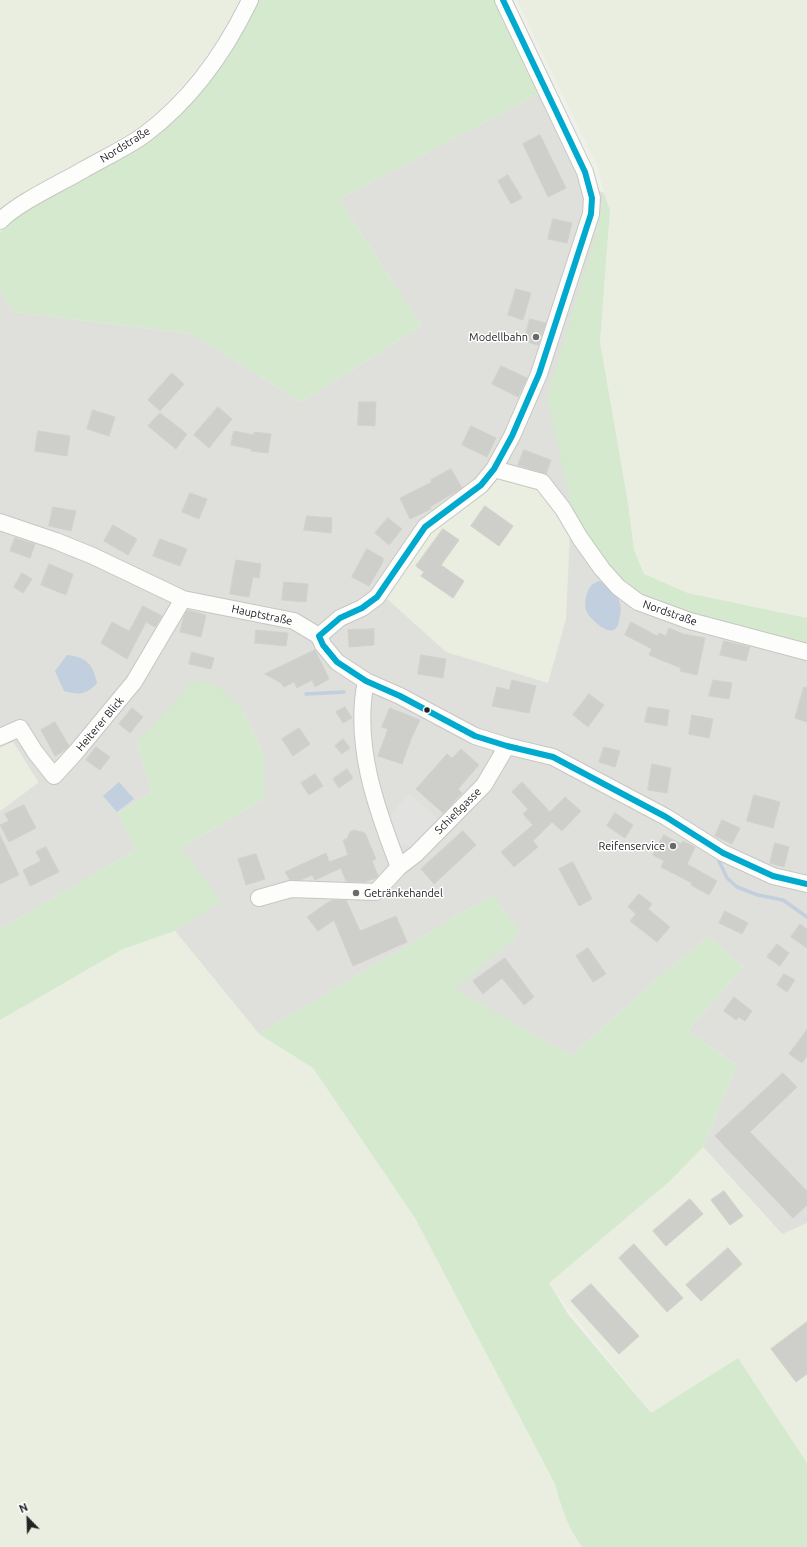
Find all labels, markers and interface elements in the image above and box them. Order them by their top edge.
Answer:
street label: Nordstraße [98,124,152,166]
place label: Modellbahn [469,330,528,344]
marker: Modellbahn [531,332,541,342]
street label: Nordstraße [641,598,699,628]
street label: Hauptstraße [230,602,294,628]
street label: Heiterer Blick [73,694,127,754]
unlabelled marker [422,705,432,715]
street label: Schießgasse [432,785,484,837]
place label: Reifenservice [598,839,665,853]
marker: Reifenservice [668,841,678,851]
place label: Getränkehandel [364,886,443,900]
marker: Getränkehandel [351,888,361,898]
north arrow [8,1499,48,1539]
text: N [17,1501,29,1515]

